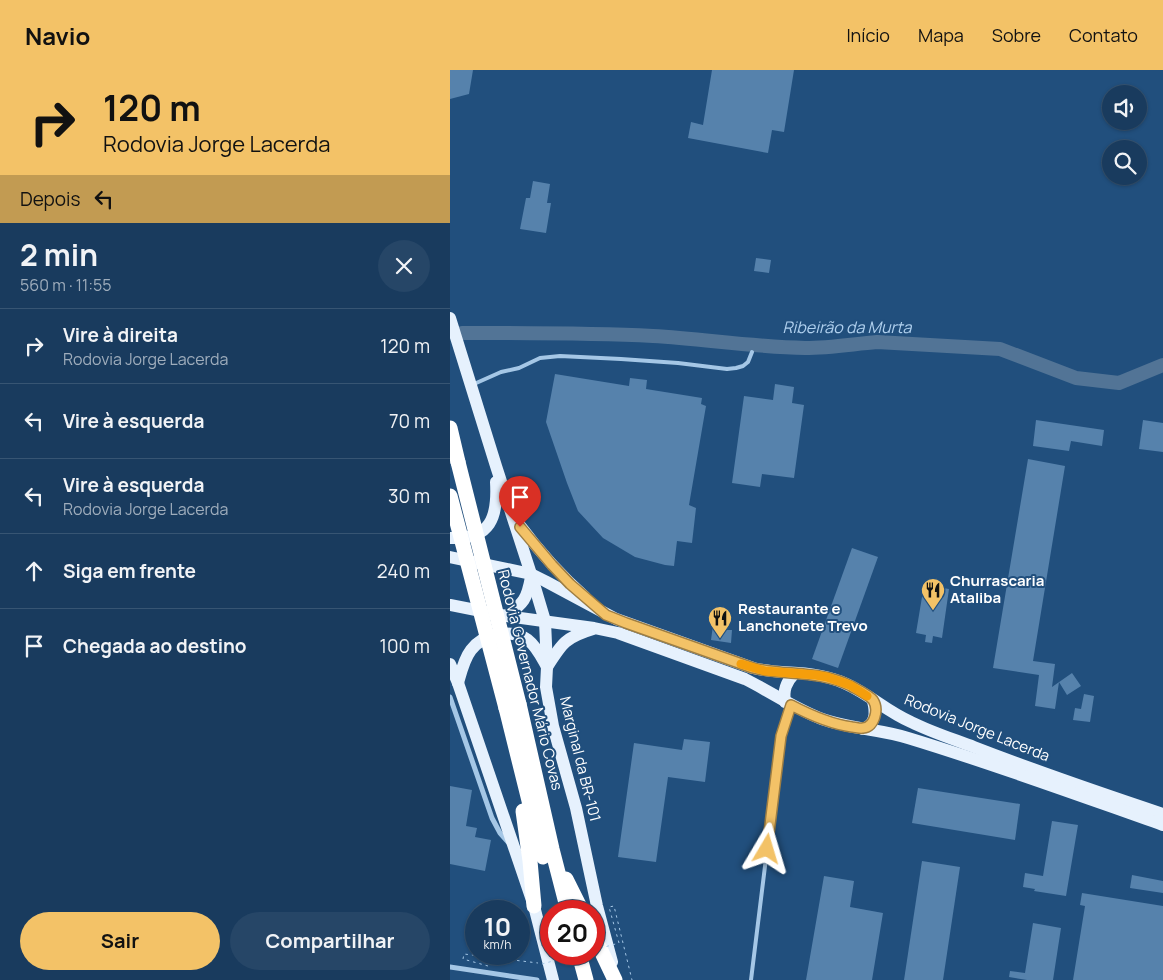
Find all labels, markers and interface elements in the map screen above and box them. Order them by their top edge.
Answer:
text: Navio [25,19,90,52]
text: Início [846,23,890,47]
text: Mapa [918,23,964,47]
text: Sobre [992,23,1041,47]
text: Contato [1069,23,1138,47]
text: 120 m [103,84,201,132]
map controls [1102,85,1147,185]
button: sound [1102,85,1147,130]
icon: right [20,90,85,155]
text: Rodovia Jorge Lacerda [103,129,331,159]
button: search [1102,140,1147,185]
icon: left [90,185,118,213]
text: Depois [20,186,80,212]
text: 2 min [20,234,98,275]
button: close [378,240,430,292]
text: 560 m · 11:55 [20,274,111,296]
water label: Ribeirão da Murta [783,316,913,338]
text: Vire à direita [63,322,178,348]
icon: right [20,332,48,360]
text: 120 m [380,333,430,359]
text: Rodovia Jorge Lacerda [63,348,228,370]
icon: left [20,407,48,435]
text: Vire à esquerda [63,408,204,434]
text: 70 m [389,408,430,434]
text: Vire à esquerda [63,472,204,498]
pin [499,476,541,527]
icon: left [20,482,48,510]
text: 30 m [388,483,430,509]
icon: arrive [506,483,534,511]
text: Rodovia Jorge Lacerda [63,498,228,520]
icon: ahead [20,557,48,585]
text: Siga em frente [63,558,196,584]
text: 240 m [377,558,430,584]
street label: Rodovia Governador Mário Covas [493,567,568,793]
place label: Churrascaria Ataliba [950,570,1044,608]
restaurant icon: Churrascaria Ataliba [920,577,946,611]
place label: Restaurante e Lanchonete Trevo [738,598,868,636]
restaurant icon: Restaurante e Lanchonete Trevo [707,605,733,639]
icon: arrive [20,632,48,660]
text: Chegada ao destino [63,633,246,659]
text: 100 m [379,633,430,659]
street label: Rodovia Jorge Lacerda [901,689,1053,766]
street label: Marginal da BR-101 [555,694,606,824]
position arrow [740,822,792,874]
speed limit sign: 20 [540,900,605,965]
text: 10 [484,909,511,944]
button: Sair [20,912,220,970]
button: Compartilhar [230,912,430,970]
text: km/h [484,936,511,953]

